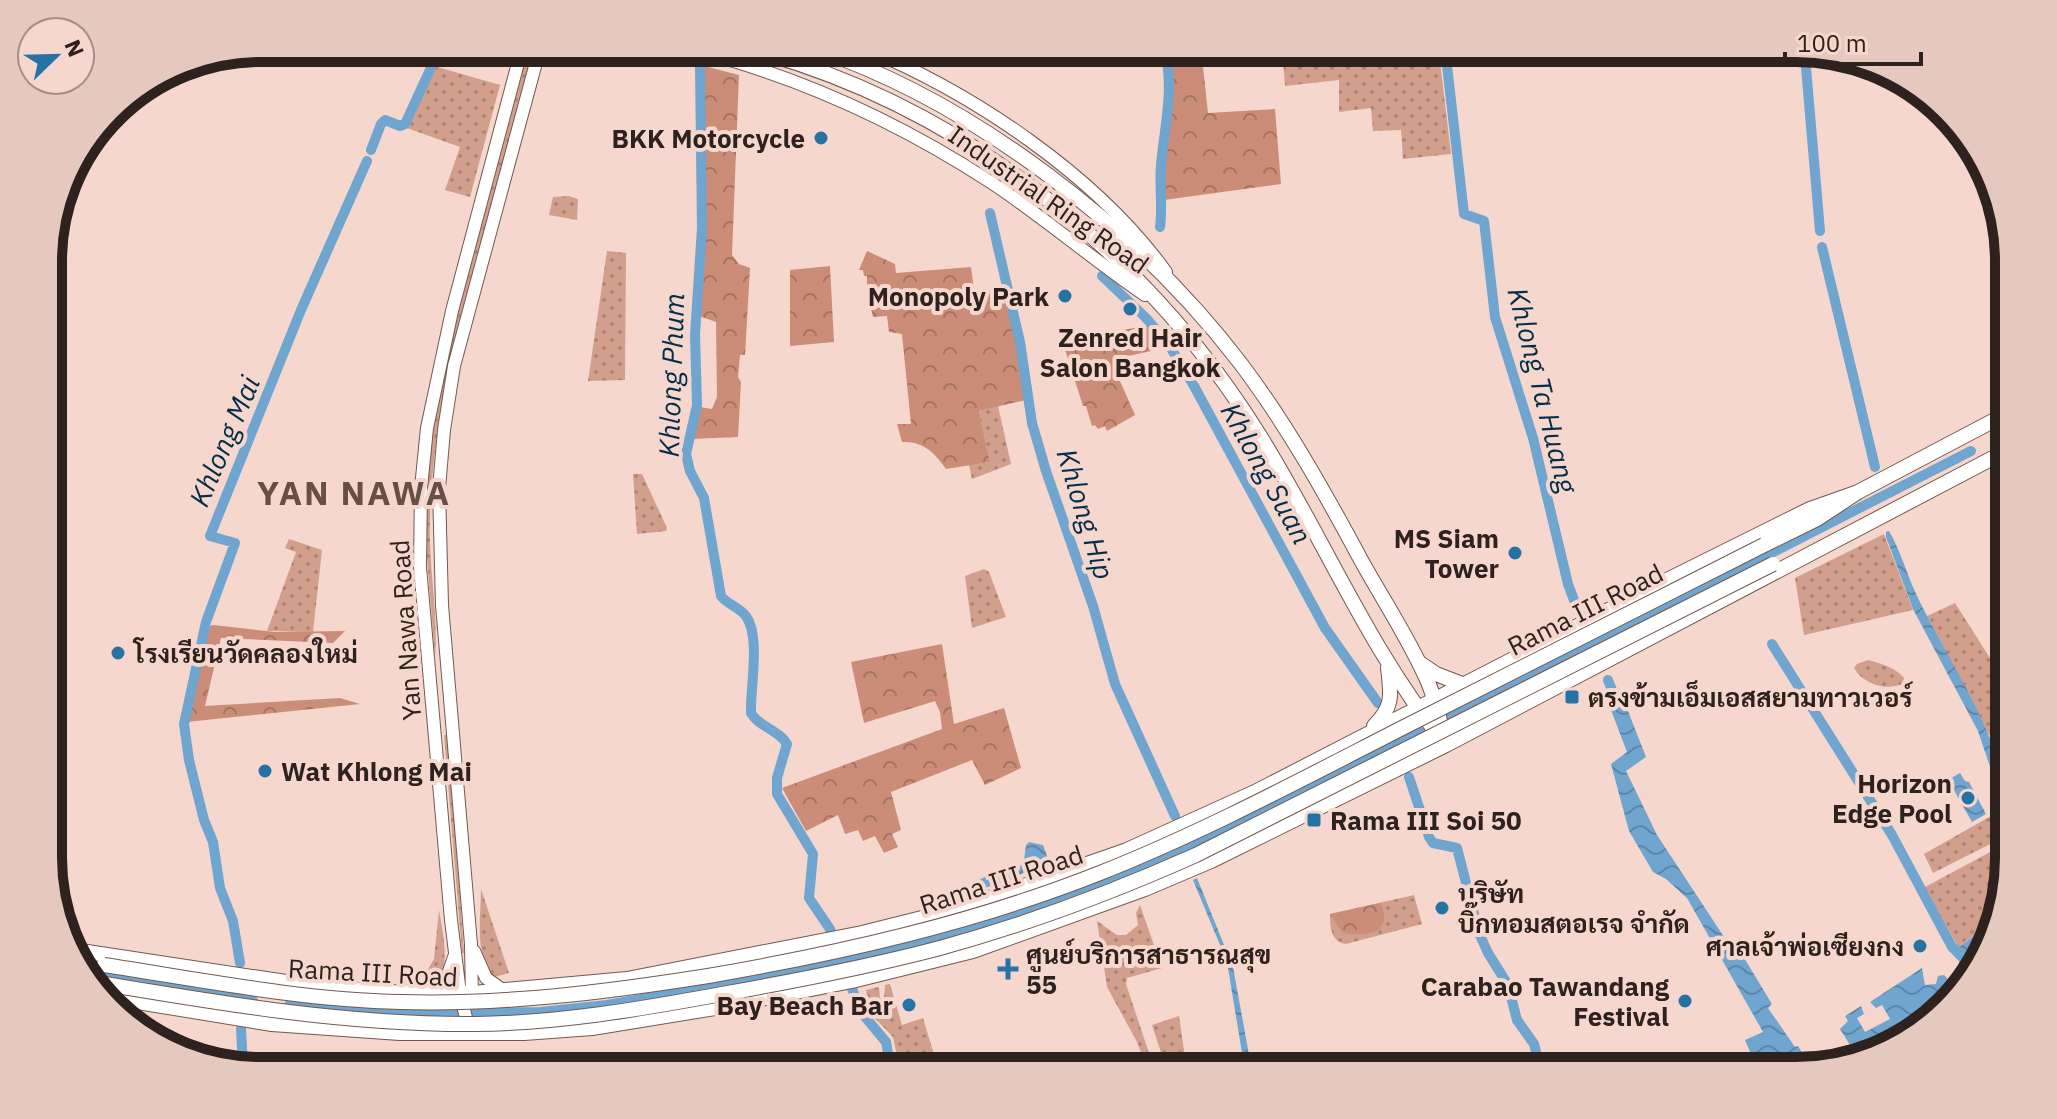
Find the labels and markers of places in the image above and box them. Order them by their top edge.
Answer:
place label: BKK Motorcycle [612,121,805,155]
marker: BKK Motorcycle [812,129,830,147]
place label: Monopoly Park [868,279,1049,313]
marker: Monopoly Park [1056,287,1074,305]
marker: Zenred Hair Salon Bangkok [1121,300,1139,318]
place label: Zenred Hair Salon Bangkok [1039,320,1221,384]
place label: MS Siam Tower [1394,521,1499,585]
marker: MS Siam Tower [1506,544,1524,562]
place label: โรงเรียนวัดคลองใหม่ [132,636,358,670]
marker: โรงเรียนวัดคลองใหม่ [109,644,127,662]
place label: ตรงข้ามเอ็มเอสสยามทาวเวอร์ [1588,680,1914,714]
marker: ตรงข้ามเอ็มเอสสยามทาวเวอร์ [1563,688,1581,706]
place label: Wat Khlong Mai [281,754,472,788]
marker: Wat Khlong Mai [256,762,274,780]
place label: Horizon Edge Pool [1832,766,1952,830]
marker: Horizon Edge Pool [1959,789,1977,807]
place label: Rama III Soi 50 [1330,803,1522,837]
marker: Rama III Soi 50 [1305,811,1323,829]
place label: บริษัท บิ๊กทอมสตอเรจ จำกัด [1458,876,1690,940]
marker: บริษัท บิ๊กทอมสตอเรจ จำกัด [1433,899,1451,917]
place label: ศาลเจ้าพ่อเซียงกง [1706,929,1904,963]
place label: ศูนย์บริการสาธารณสุข 55 [1026,937,1271,1001]
marker: ศาลเจ้าพ่อเซียงกง [1911,937,1929,955]
marker: ศูนย์บริการสาธารณสุข 55 [997,958,1019,980]
place label: Carabao Tawandang Festival [1421,969,1670,1033]
place label: Bay Beach Bar [717,988,893,1022]
marker: Carabao Tawandang Festival [1676,992,1694,1010]
marker: Bay Beach Bar [900,996,918,1014]

